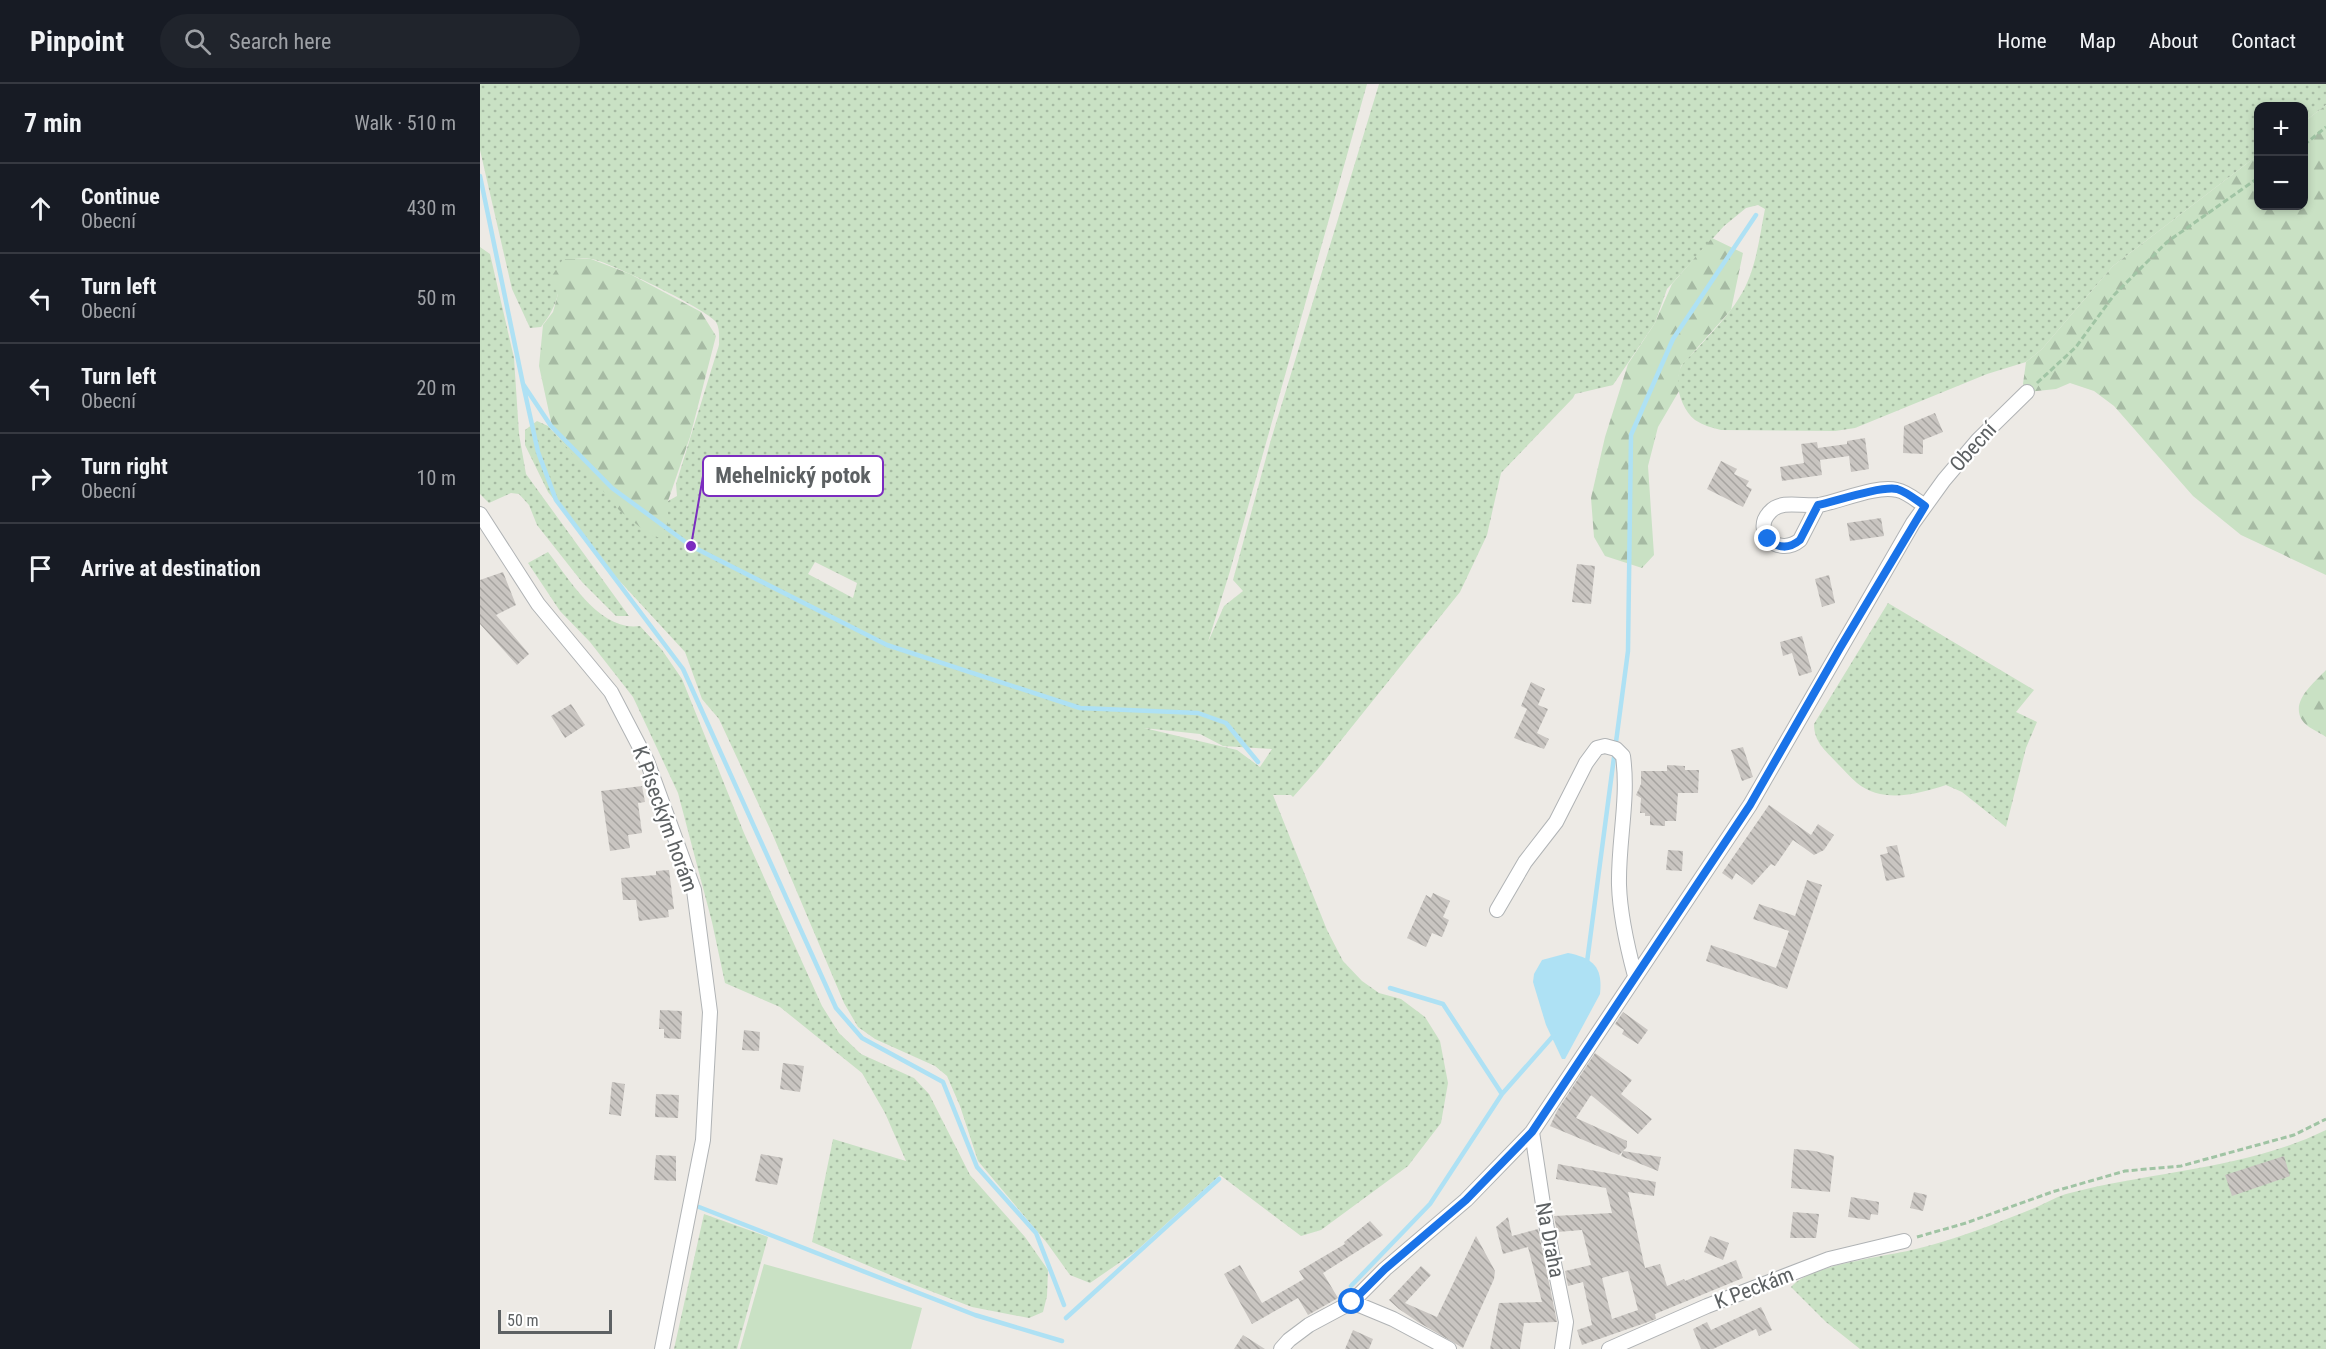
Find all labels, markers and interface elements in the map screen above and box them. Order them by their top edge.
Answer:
search box [160,14,580,68]
text: Pinpoint [30,25,124,58]
icon: search [181,25,214,58]
text: Search here [229,29,331,54]
text: Home [1997,29,2047,53]
text: Map [2080,29,2116,53]
text: About [2149,29,2198,53]
text: Contact [2231,29,2296,53]
map controls [2254,102,2308,210]
button: + [2254,102,2308,156]
text: 7 min [24,108,82,138]
text: Walk · 510 m [355,111,456,135]
button: − [2254,156,2308,210]
text: Continue [81,184,160,209]
icon: ahead [24,192,57,225]
text: 430 m [407,196,456,220]
text: Obecní [81,209,136,233]
text: Turn left [81,274,156,299]
icon: left [24,282,57,315]
text: 50 m [417,286,456,310]
text: Obecní [81,299,136,323]
text: Turn left [81,364,156,389]
icon: left [24,372,57,405]
text: 20 m [417,376,456,400]
text: Obecní [81,389,136,413]
street label: Obecní [1945,417,2002,476]
text: Turn right [81,454,168,479]
callout: Mehelnický potok [703,456,883,496]
icon: right [24,462,57,495]
text: Mehelnický potok [715,463,871,488]
text: 10 m [417,466,456,490]
text: Obecní [81,479,136,503]
route end [1754,525,1780,551]
icon: arrive [24,552,57,585]
text: Arrive at destination [81,556,261,581]
street label: K Píseckým horám [627,743,703,895]
street label: Na Draha [1531,1200,1569,1280]
street label: K Peckám [1711,1262,1797,1314]
route start [1338,1288,1364,1314]
scale bar [498,1307,612,1334]
text: 50 m [507,1311,539,1330]

